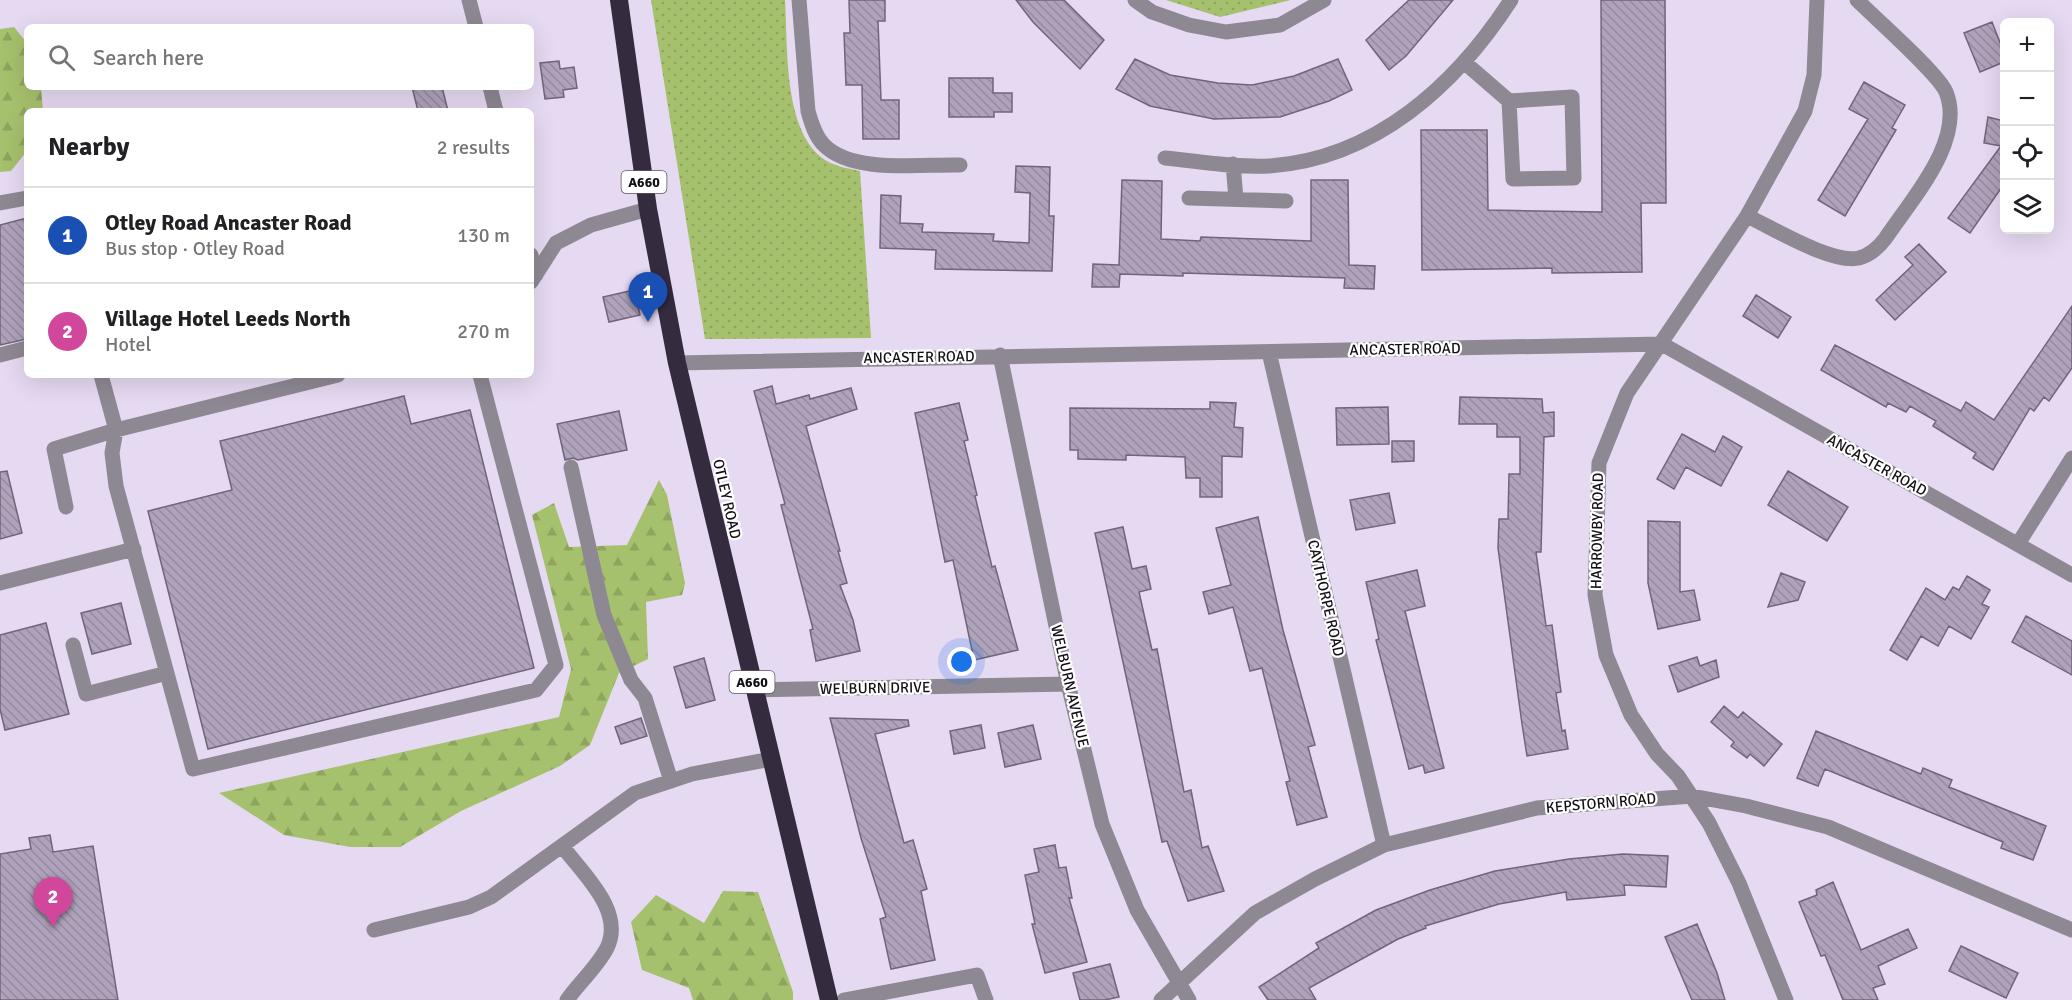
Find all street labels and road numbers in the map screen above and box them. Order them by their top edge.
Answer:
road number: A660 [622,171,666,193]
street label: ANCASTER ROAD [1349,339,1461,359]
street label: ANCASTER ROAD [863,347,975,367]
street label: ANCASTER ROAD [1824,430,1930,500]
street label: OTLEY ROAD [709,457,745,541]
street label: HARROWBY ROAD [1587,473,1607,589]
street label: CAYTHORPE ROAD [1304,538,1348,658]
street label: WELBURN AVENUE [1047,623,1093,749]
road number: A660 [730,671,774,693]
street label: WELBURN DRIVE [819,678,931,698]
street label: KEPSTORN ROAD [1545,789,1657,817]

